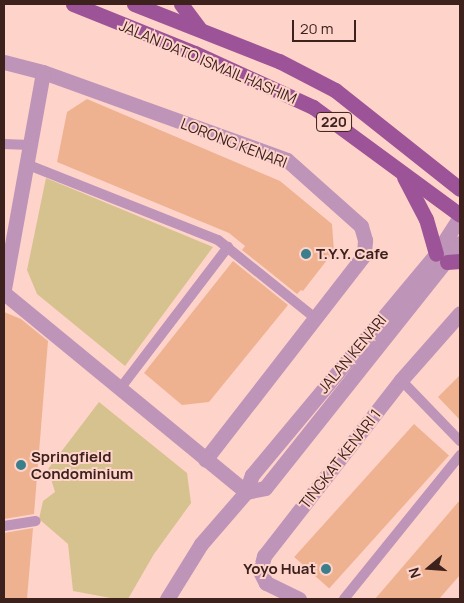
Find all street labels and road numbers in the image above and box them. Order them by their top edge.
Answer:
street label: JALAN DATO ISMAIL HASHIM [116,16,300,108]
road number: 220 [315,110,353,134]
street label: LORONG KENARI [178,114,290,172]
street label: JALAN KENARI [314,311,390,397]
street label: TINGKAT KENARI 1 [295,405,385,513]

